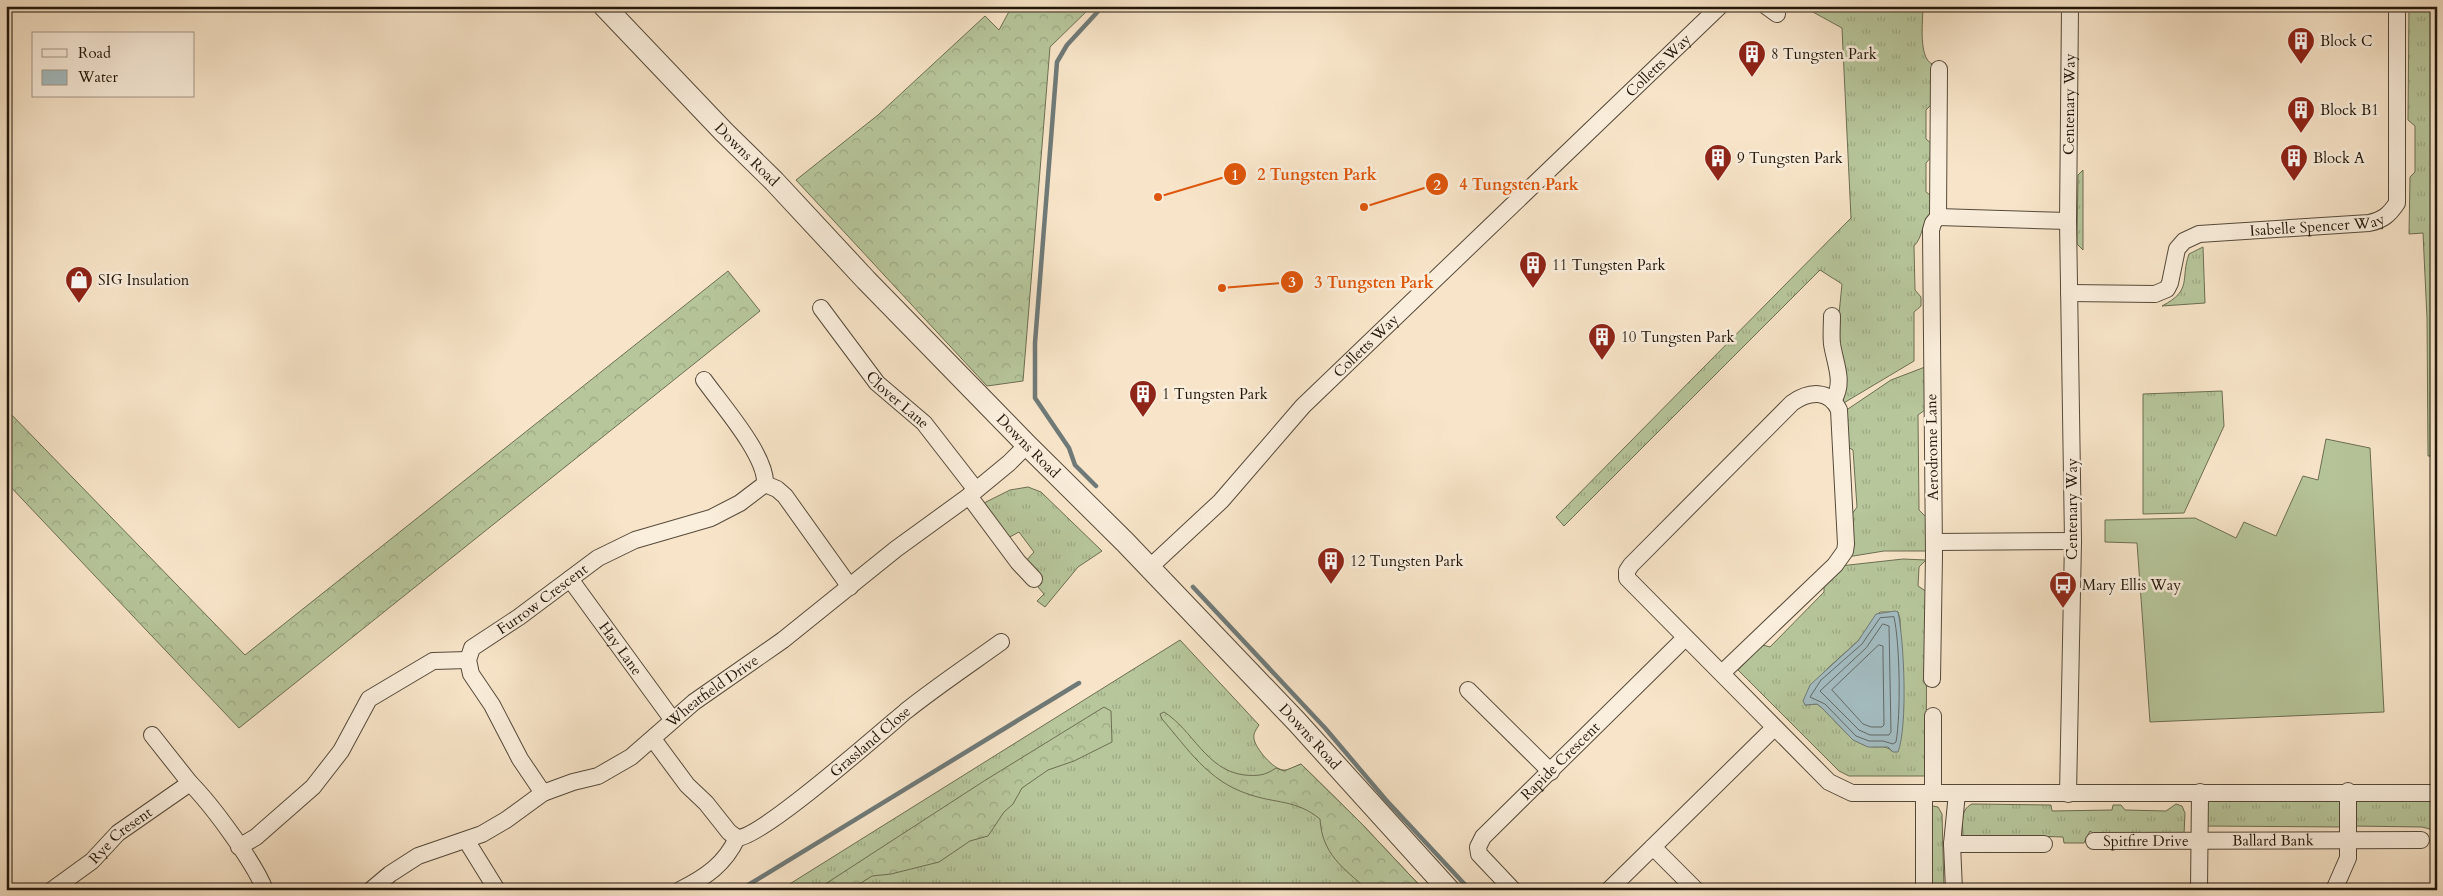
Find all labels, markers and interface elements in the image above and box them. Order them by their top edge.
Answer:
building icon: Block C [2286,26,2316,65]
street label: Colletts Way [1621,29,1695,101]
place label: Block C [2320,31,2373,51]
legend [32,32,195,98]
building icon: 8 Tungsten Park [1737,39,1767,78]
text: Road [78,43,111,63]
place label: 8 Tungsten Park [1771,44,1877,64]
street label: Centenary Way [2059,53,2080,155]
text: Water [77,67,119,87]
building icon: Block B1 [2286,95,2316,134]
place label: Block B1 [2320,100,2379,120]
street label: Downs Road [710,118,783,191]
building icon: 9 Tungsten Park [1703,143,1733,182]
building icon: Block A [2279,143,2309,182]
place label: 9 Tungsten Park [1737,148,1843,168]
place label: Block A [2313,148,2365,168]
callout: 2 Tungsten Park [1223,159,1387,190]
text: 2 Tungsten Park [1257,164,1377,186]
text: 1 [1231,165,1239,185]
callout: 4 Tungsten Park [1425,169,1589,200]
text: 4 Tungsten Park [1459,174,1579,196]
text: 2 [1433,175,1441,195]
street label: Isabelle Spencer Way [2249,209,2388,241]
building icon: 11 Tungsten Park [1518,250,1548,289]
place label: 11 Tungsten Park [1552,255,1666,275]
shop icon: SIG Insulation [64,265,94,304]
callout: 3 Tungsten Park [1280,267,1444,298]
place label: SIG Insulation [98,270,190,290]
text: 3 [1288,272,1296,292]
text: 3 Tungsten Park [1314,272,1434,294]
street label: Colletts Way [1329,309,1403,382]
building icon: 10 Tungsten Park [1587,322,1617,361]
place label: 10 Tungsten Park [1621,327,1735,347]
street label: Clover Lane [861,367,934,432]
building icon: 1 Tungsten Park [1128,379,1158,418]
place label: 1 Tungsten Park [1162,384,1268,404]
street label: Aerodrome Lane [1921,393,1943,501]
street label: Downs Road [992,409,1064,482]
street label: Centenary Way [2062,458,2082,560]
building icon: 12 Tungsten Park [1316,546,1346,585]
place label: 12 Tungsten Park [1350,551,1464,571]
street label: Furrow Crescent [493,559,592,639]
bus stop icon: Mary Ellis Way [2048,570,2078,609]
place label: Mary Ellis Way [2082,575,2181,595]
street label: Hay Lane [594,618,647,680]
street label: Wheatfield Drive [661,650,763,732]
street label: Downs Road [1275,699,1345,774]
street label: Grassland Close [825,701,915,781]
street label: Rapide Crescent [1516,717,1604,805]
street label: Rye Cresent [84,802,156,868]
street label: Ballard Bank [2232,830,2314,851]
street label: Spitfire Drive [2103,831,2189,851]

